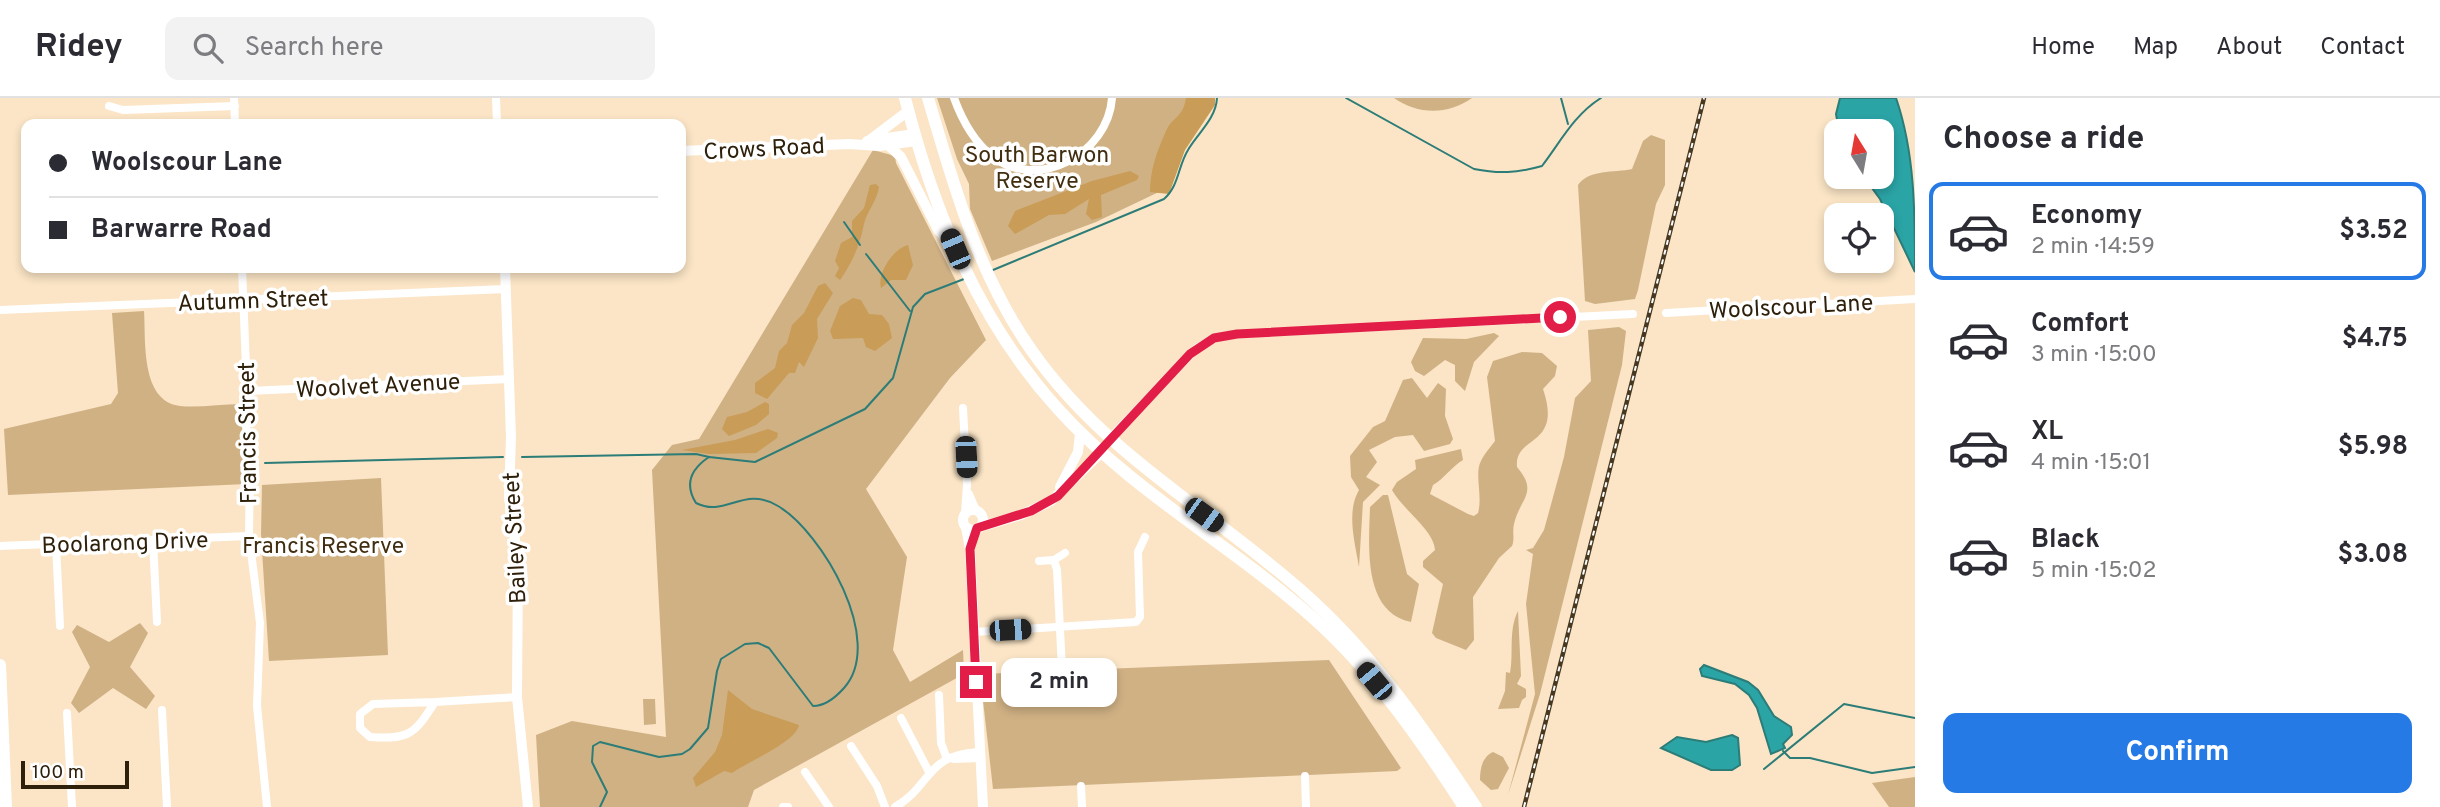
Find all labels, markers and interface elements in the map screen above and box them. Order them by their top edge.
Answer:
search box [165,17,655,80]
text: Ridey [35,27,123,69]
icon: search [189,29,227,67]
text: Search here [245,32,384,65]
text: Home [2031,33,2095,63]
text: Map [2133,33,2178,63]
text: About [2216,33,2282,63]
text: Contact [2320,33,2405,63]
north arrow [1824,119,1894,189]
map controls [1824,119,1894,273]
text: Choose a ride [1943,120,2144,160]
street label: Crows Road [703,133,826,168]
park label: South Barwon Reserve [965,142,1109,197]
text: Woolscour Lane [91,147,283,180]
icon: car [1947,200,2010,263]
text: Economy [2031,200,2142,233]
button: locate [1824,203,1894,273]
text: Barwarre Road [91,214,272,247]
text: $3.52 [2339,215,2408,248]
car [938,226,973,272]
text: 2 min · 14:59 [2031,233,2155,262]
street label: Autumn Street [177,285,329,320]
street label: Woolscour Lane [1708,290,1874,327]
route start [1544,301,1576,333]
icon: car [1947,308,2010,371]
text: Comfort [2031,308,2129,341]
text: $4.75 [2342,323,2408,356]
text: 3 min · 15:00 [2031,341,2157,370]
street label: Francis Street [234,362,265,504]
street label: Woolvet Avenue [295,369,461,406]
icon: car [1947,416,2010,479]
text: XL [2031,416,2063,449]
text: $5.98 [2338,431,2408,464]
car [955,435,978,479]
text: 4 min · 15:01 [2031,449,2151,478]
street label: Bailey Street [499,471,534,605]
car [1181,494,1228,536]
icon: car [1947,524,2010,587]
text: Black [2031,524,2100,557]
street label: Boolarong Drive [41,527,209,562]
park label: Francis Reserve [242,533,404,562]
text: $3.08 [2338,539,2408,572]
text: 5 min · 15:02 [2031,557,2157,586]
car [989,618,1032,642]
callout: 2 min [1000,658,1116,706]
car [1353,658,1396,704]
route end [960,666,992,698]
text: 2 min [1029,668,1089,697]
button: Confirm [1943,713,2412,793]
scale bar [21,758,130,790]
text: 100 m [32,761,84,785]

